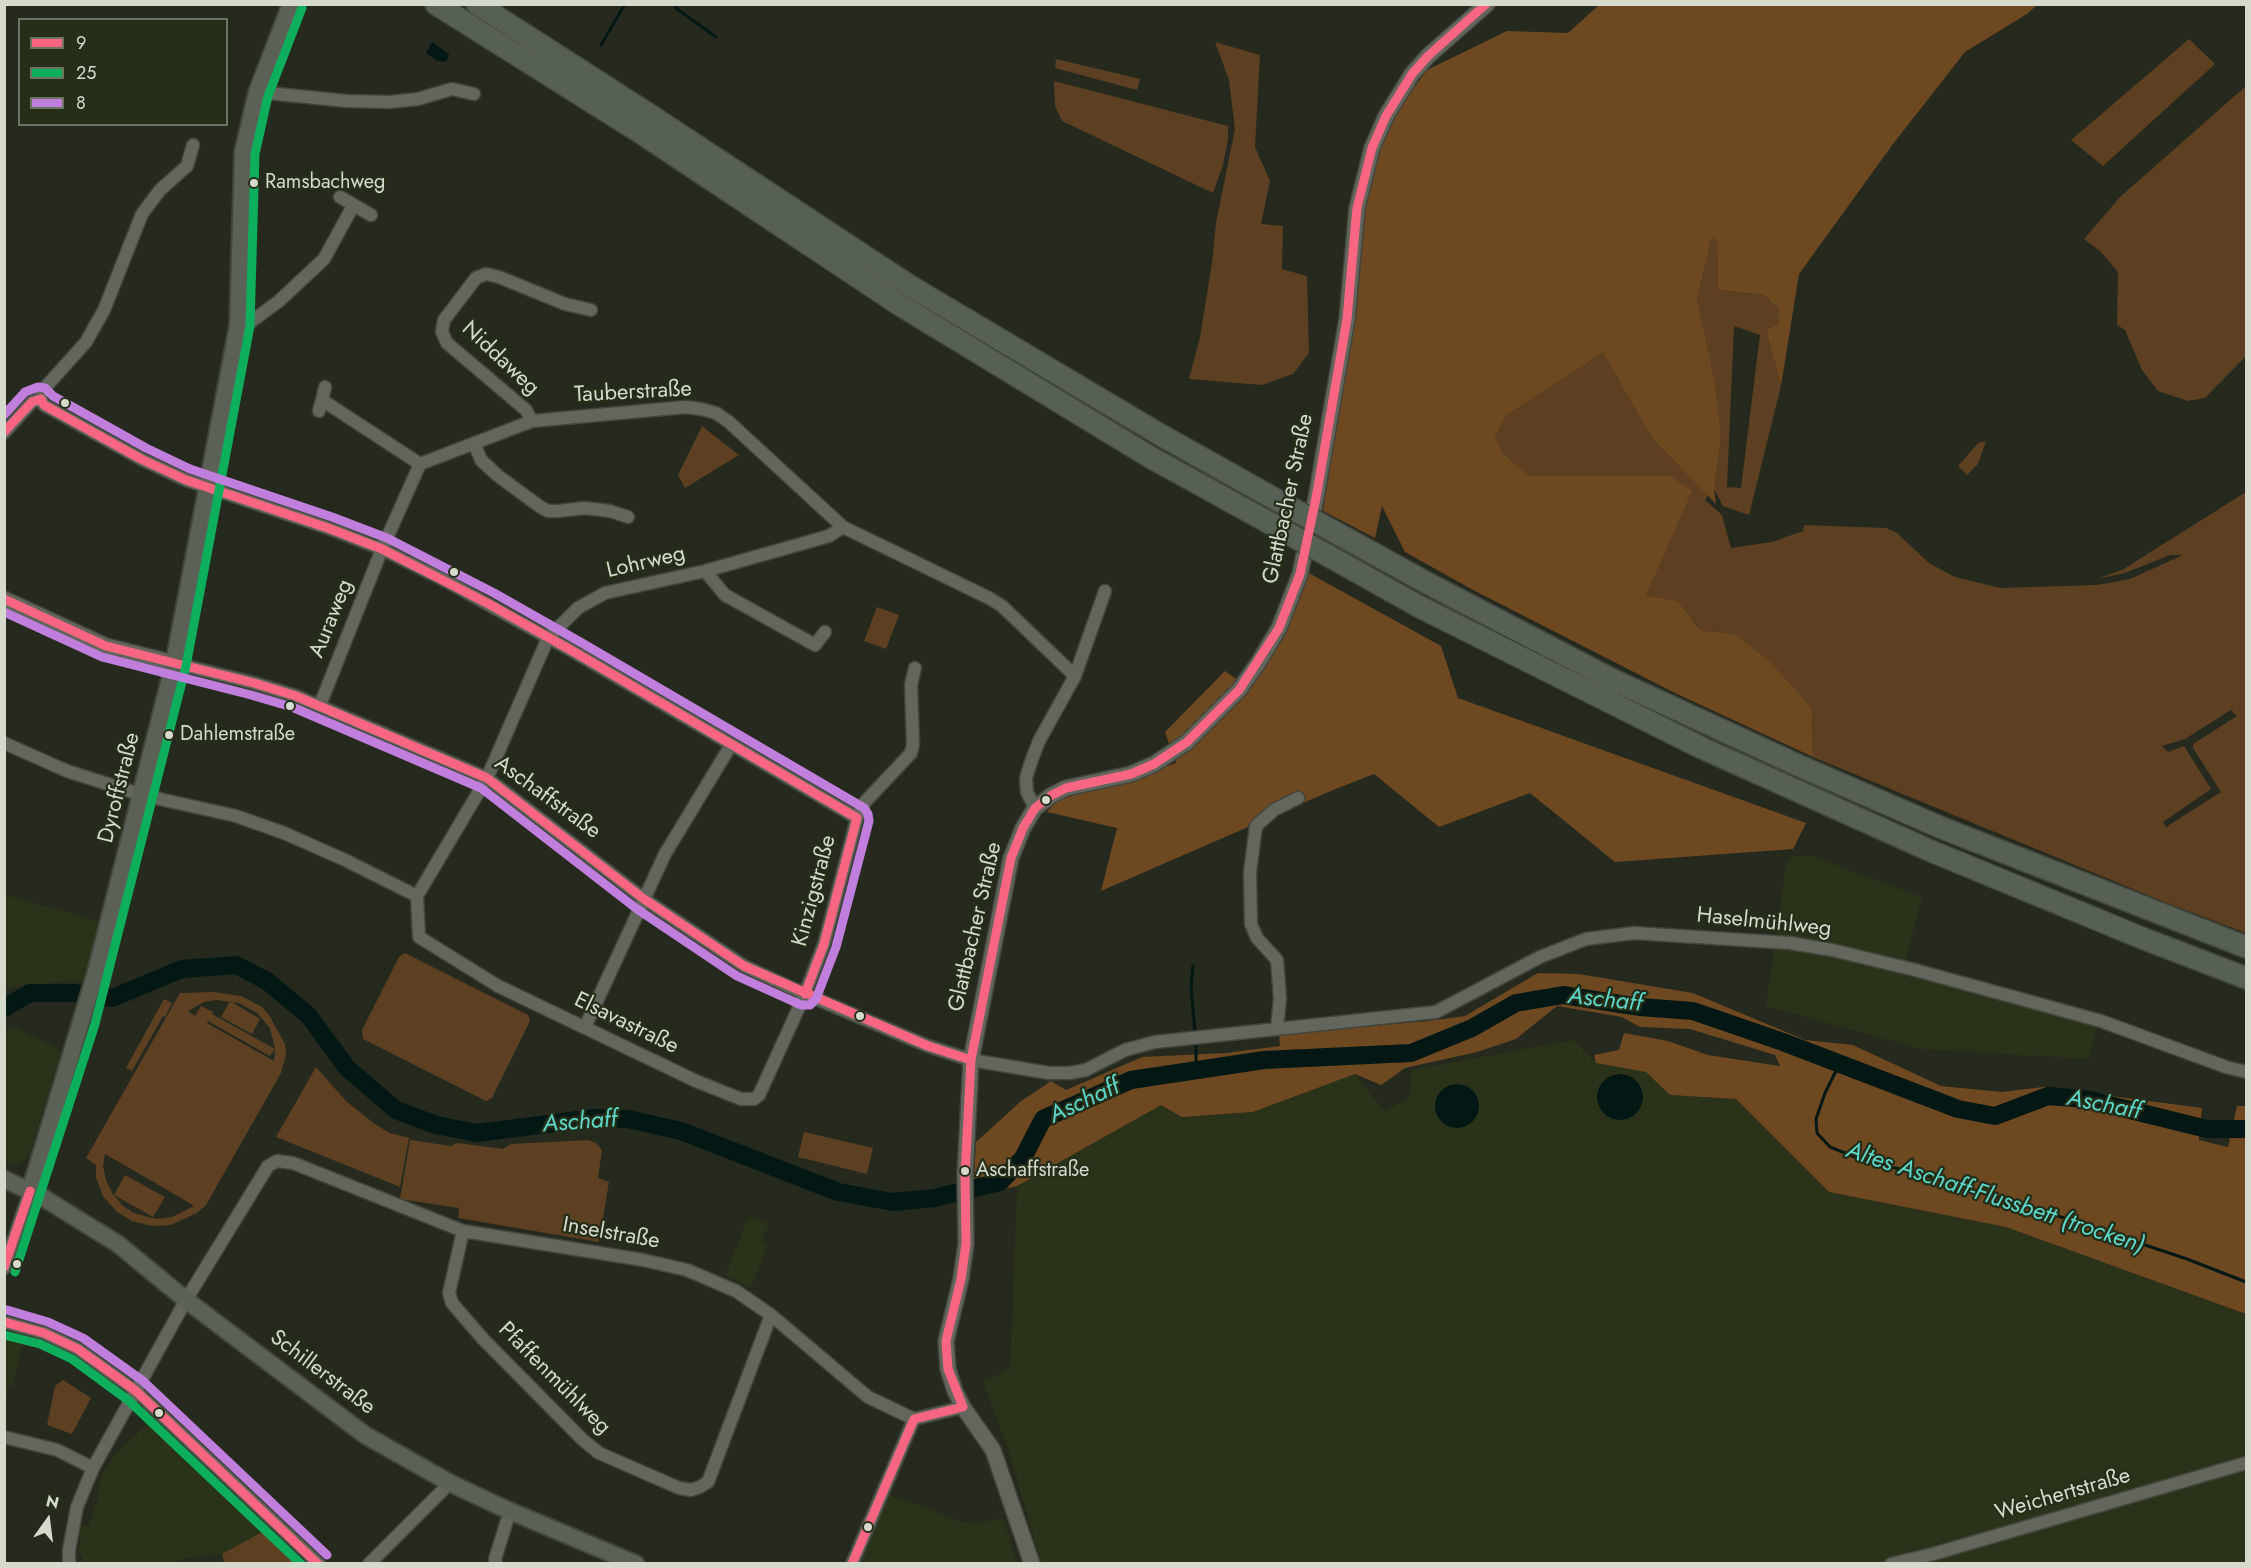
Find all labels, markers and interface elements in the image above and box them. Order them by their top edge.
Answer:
legend [18,18,228,126]
text: 9 [76,30,86,56]
text: 25 [76,60,96,86]
text: 8 [76,90,86,116]
place label: Ramsbachweg [265,171,385,195]
marker: Ramsbachweg [248,177,260,189]
street label: Niddaweg [456,316,544,402]
street label: Tauberstraße [574,377,692,409]
unlabelled marker [59,397,71,409]
street label: Glattbacher Straße [1258,412,1320,586]
street label: Lohrweg [604,541,688,585]
unlabelled marker [448,566,460,578]
street label: Auraweg [304,576,360,662]
unlabelled marker [284,700,296,712]
place label: Dahlemstraße [180,723,295,747]
marker: Dahlemstraße [163,729,175,741]
street label: Dyroffstraße [94,730,146,846]
street label: Aschaffstraße [489,751,605,845]
unlabelled marker [1040,794,1052,806]
street label: Kinzigstraße [787,832,843,950]
street label: Glattbacher Straße [944,840,1008,1014]
street label: Haselmühlweg [1695,903,1833,943]
water label: Aschaff [1566,983,1644,1019]
street label: Elsavastraße [570,987,682,1061]
unlabelled marker [854,1010,866,1022]
water label: Aschaff [1045,1073,1125,1131]
water label: Aschaff [2065,1085,2143,1127]
water label: Aschaff [542,1106,618,1140]
water label: Altes Aschaff-Flussbett (trocken) [1842,1137,2148,1261]
place label: Aschaffstraße [976,1159,1089,1183]
marker: Aschaffstraße [959,1165,971,1177]
street label: Inselstraße [560,1212,662,1256]
unlabelled marker [11,1258,23,1270]
street label: Pfaffenmühlweg [492,1317,616,1441]
street label: Schillerstraße [264,1325,380,1421]
unlabelled marker [153,1407,165,1419]
street label: Weichertstraße [1992,1463,2134,1527]
text: N [44,1489,61,1515]
north arrow [18,1490,78,1550]
unlabelled marker [862,1521,874,1533]

